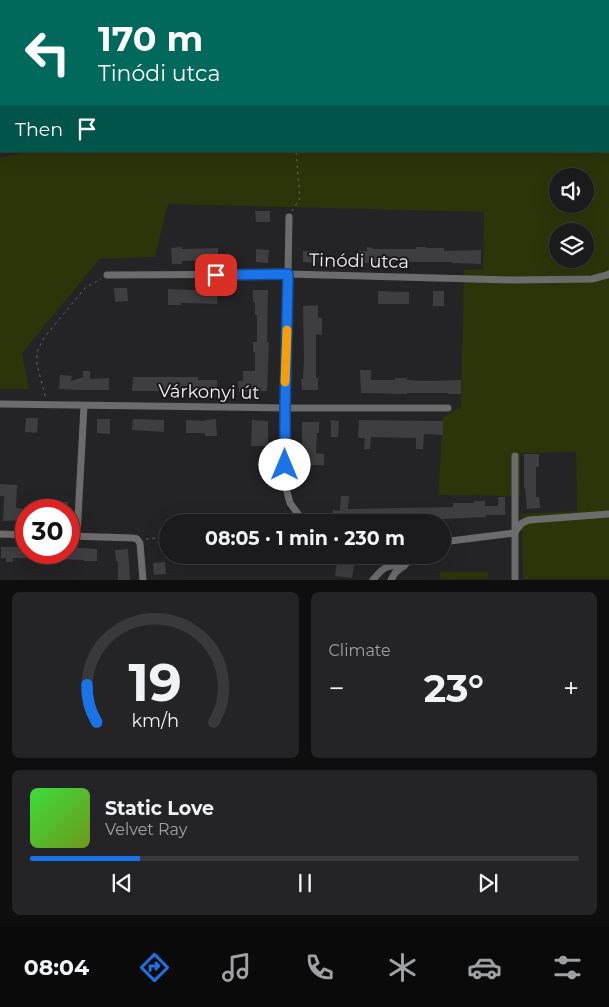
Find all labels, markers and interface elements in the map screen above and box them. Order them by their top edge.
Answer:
text: 170 m [98,17,203,60]
icon: left [15,20,80,85]
text: Tinódi utca [98,60,220,87]
icon: arrive [73,115,101,143]
text: Then [15,118,63,141]
map controls [549,168,594,268]
button: sound [549,168,594,213]
button: layers [549,223,594,268]
street label: Tinódi utca [309,249,409,273]
pin [195,254,237,296]
icon: arrive [202,261,230,289]
street label: Várkonyi út [158,380,260,404]
position arrow [258,438,310,490]
speed limit sign: 30 [15,499,80,564]
text: 08:05 · 1 min · 230 m [205,527,405,550]
text: Climate [329,641,391,660]
text: 19 [128,651,182,714]
text: 23° [424,665,484,712]
text: − [329,671,345,705]
text: + [563,671,579,705]
text: km/h [131,710,179,731]
text: Static Love [105,797,214,820]
text: Velvet Ray [105,820,187,839]
icon: previous [108,869,136,897]
icon: pause [291,869,319,897]
icon: next [474,869,502,897]
icon: directions [137,950,172,985]
icon: music [219,950,254,985]
icon: phone [302,950,337,985]
icon: climate [385,950,420,985]
icon: car [467,950,502,985]
icon: filters [550,950,585,985]
text: 08:04 [24,954,89,981]

